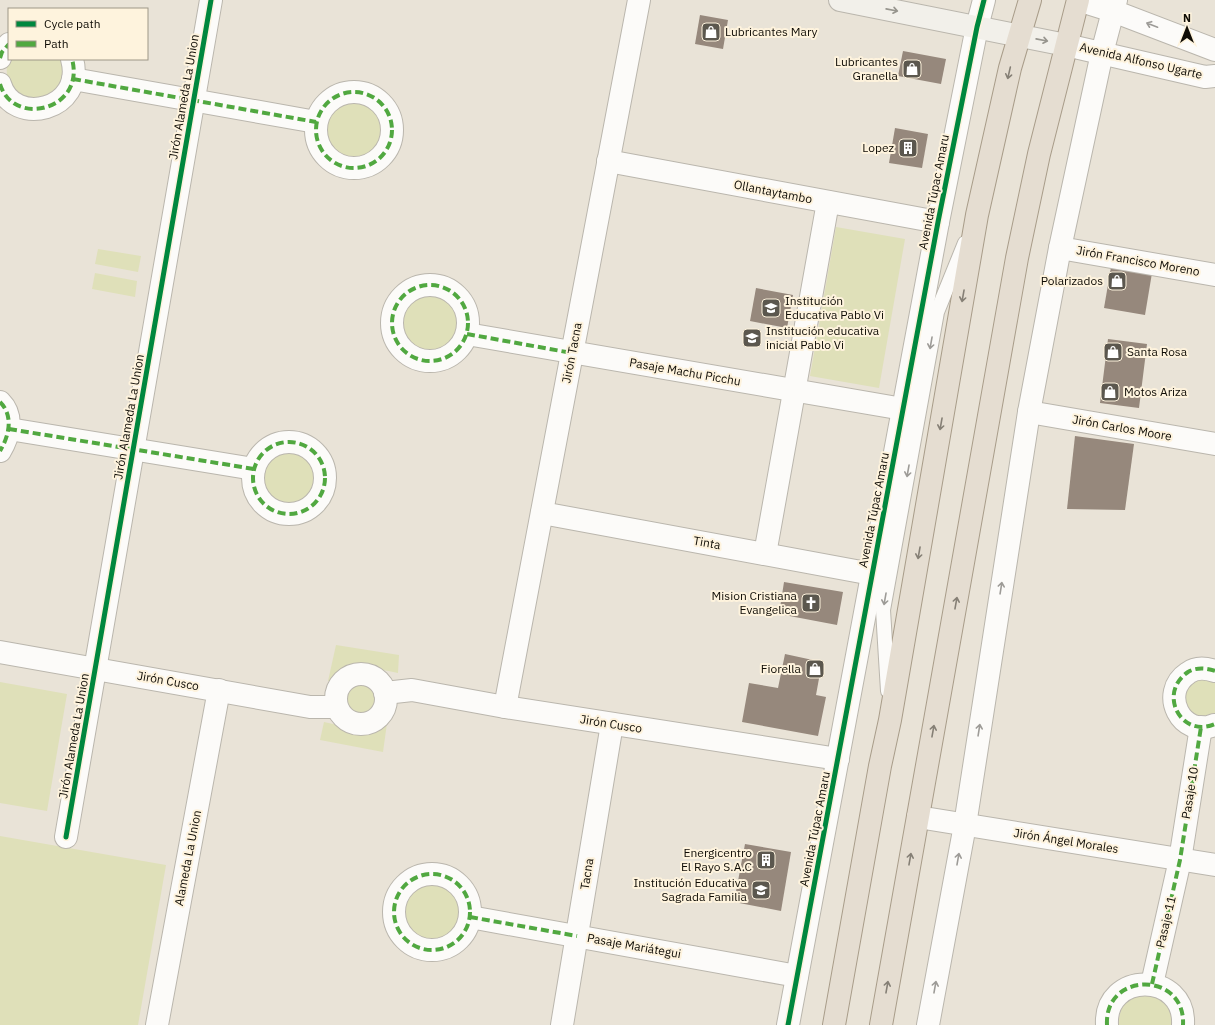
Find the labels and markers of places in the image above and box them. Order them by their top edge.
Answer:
shop icon: Lubricantes Mary [700,21,722,43]
place label: Lubricantes Mary [725,24,817,39]
place label: Lubricantes Granella [835,54,899,83]
shop icon: Lubricantes Granella [901,58,923,80]
building icon: Lopez [897,137,919,159]
place label: Lopez [862,140,894,155]
shop icon: Polarizados [1106,270,1128,292]
place label: Polarizados [1041,273,1103,288]
place label: Institución Educativa Pablo Vi [785,293,884,322]
school or university icon: Institución Educativa Pablo Vi [760,297,782,319]
place label: Institución educativa inicial Pablo Vi [766,323,880,352]
school or university icon: Institución educativa inicial Pablo Vi [741,327,763,349]
shop icon: Santa Rosa [1102,341,1124,363]
place label: Santa Rosa [1127,344,1188,359]
shop icon: Motos Ariza [1099,381,1121,403]
place label: Motos Ariza [1124,384,1188,399]
place label: Mision Cristiana Evangelica [712,588,798,617]
church icon: Mision Cristiana Evangelica [800,592,822,614]
shop icon: Fiorella [804,658,826,680]
place label: Fiorella [761,661,802,676]
place label: Energicentro El Rayo S.A.C [681,845,753,874]
building icon: Energicentro El Rayo S.A.C [755,849,777,871]
place label: Institución Educativa Sagrada Familia [633,875,748,904]
school or university icon: Institución Educativa Sagrada Familia [750,879,772,901]

